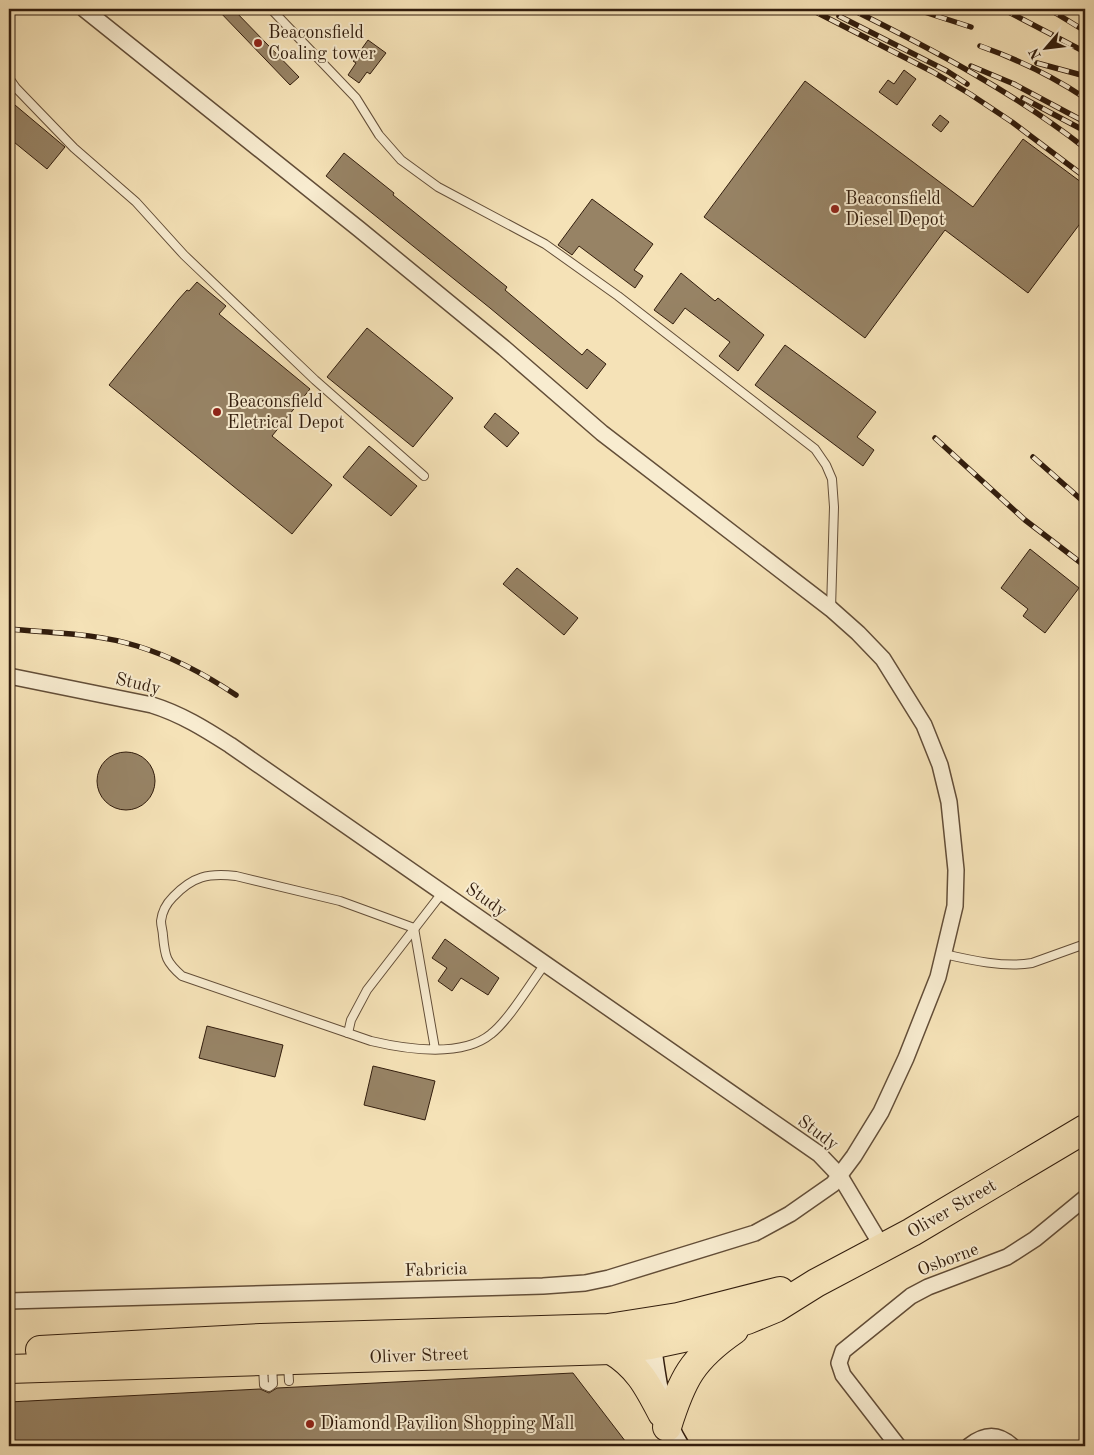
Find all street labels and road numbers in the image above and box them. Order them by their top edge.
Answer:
street label: Study [114,670,163,698]
street label: Study [462,879,510,921]
street label: Study [794,1112,842,1154]
street label: Oliver Street [904,1176,1000,1242]
street label: Osborne [915,1240,981,1280]
street label: Fabricia [404,1260,468,1280]
street label: Oliver Street [369,1345,469,1367]

